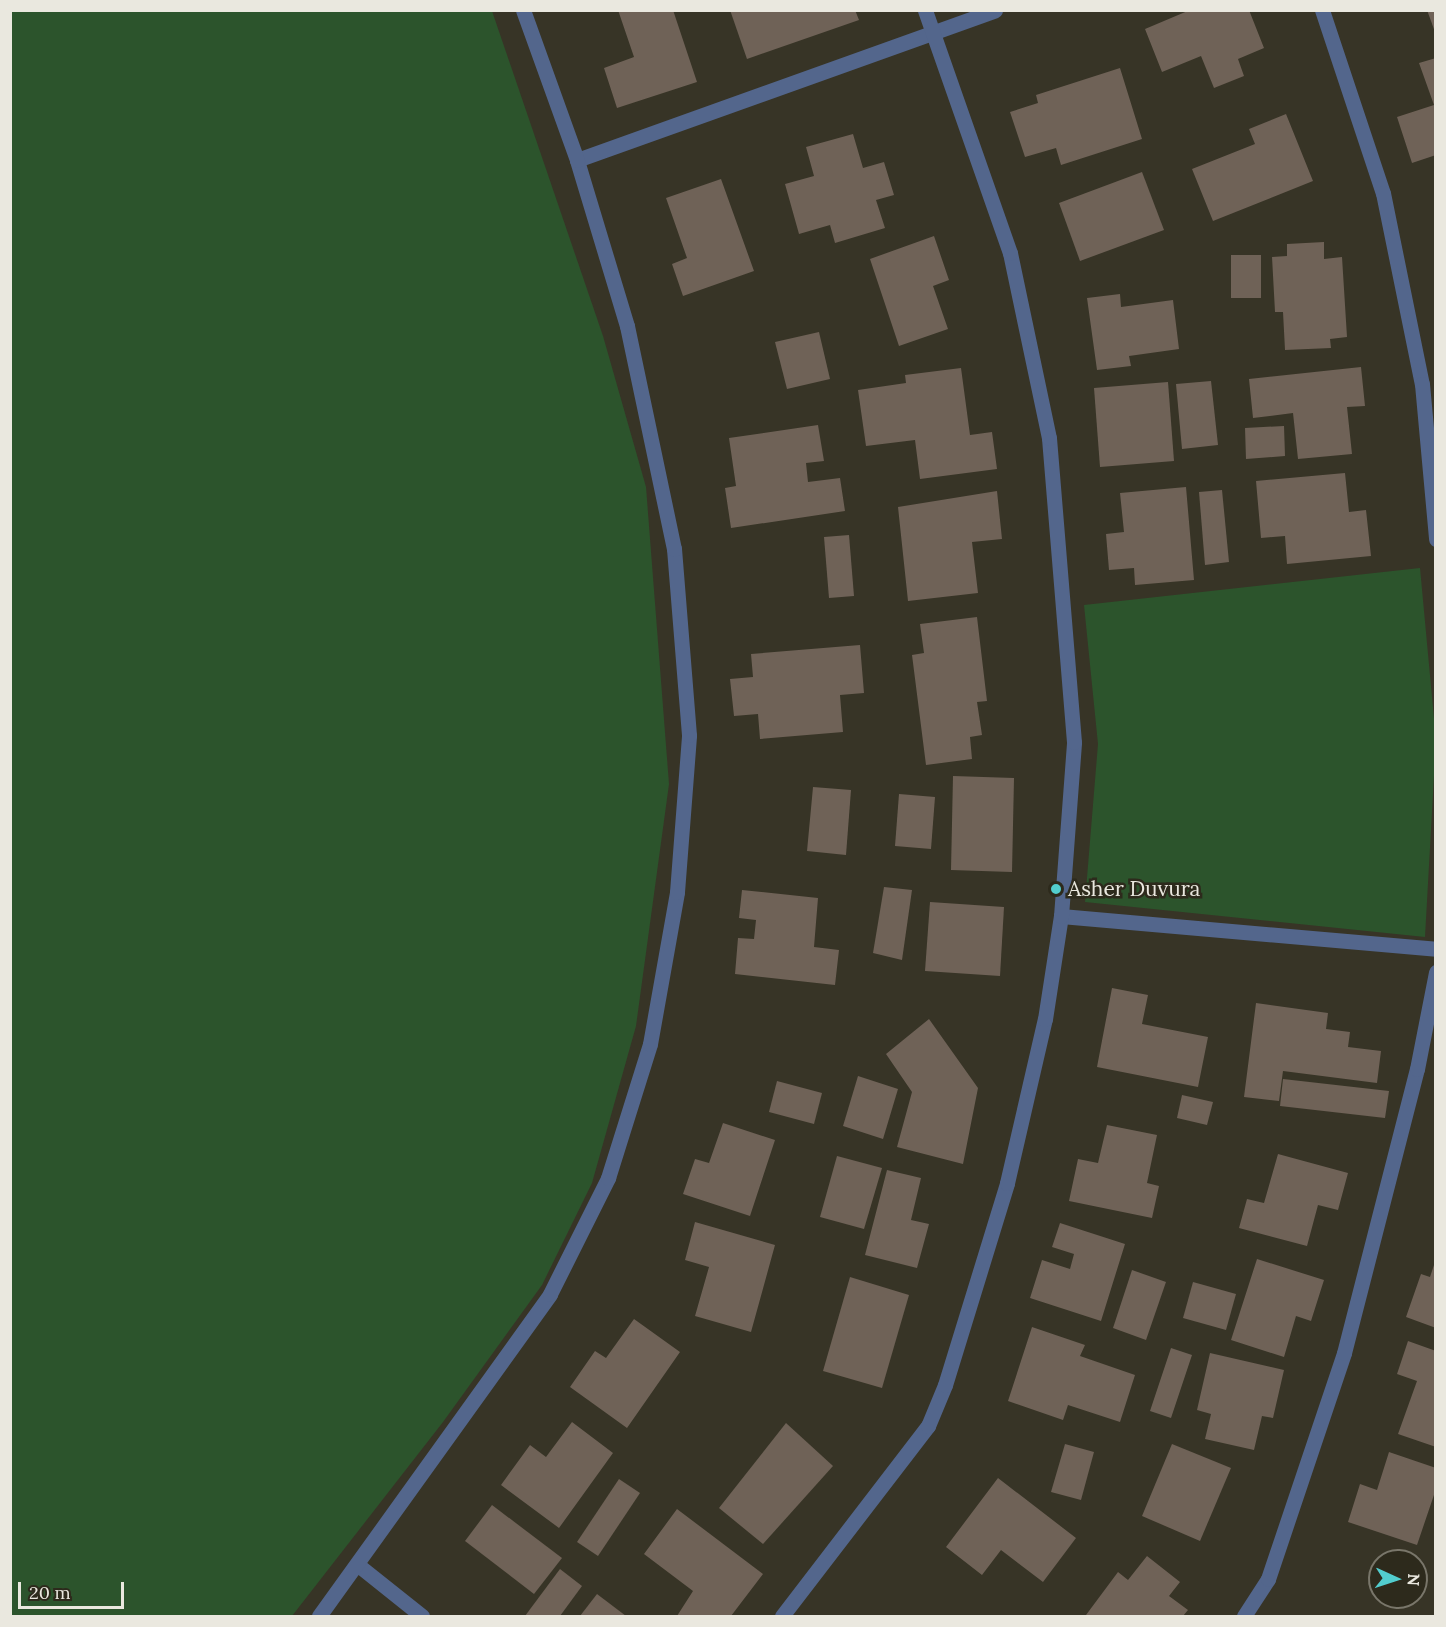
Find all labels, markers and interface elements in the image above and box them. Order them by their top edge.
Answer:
place label: Asher Duvura [1068,876,1200,902]
marker: Asher Duvura [1049,882,1063,896]
north arrow [1368,1549,1428,1609]
scale bar [21,1570,128,1608]
text: N [1404,1573,1424,1587]
text: 20 m [29,1581,71,1604]

